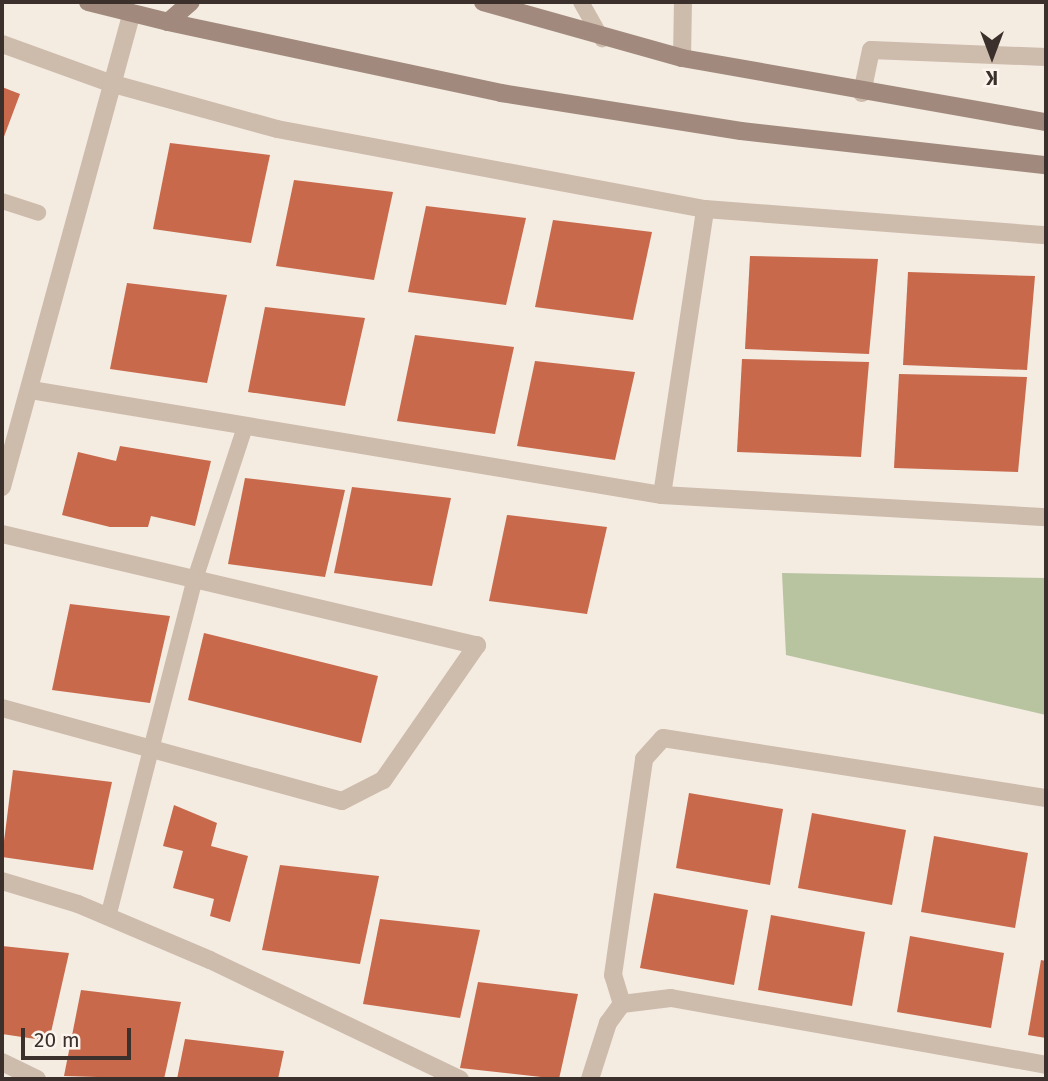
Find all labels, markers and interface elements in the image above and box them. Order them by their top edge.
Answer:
north arrow [957,21,1027,91]
text: K [986,66,998,89]
scale bar [24,1014,135,1058]
text: 20 m [34,1027,80,1053]

